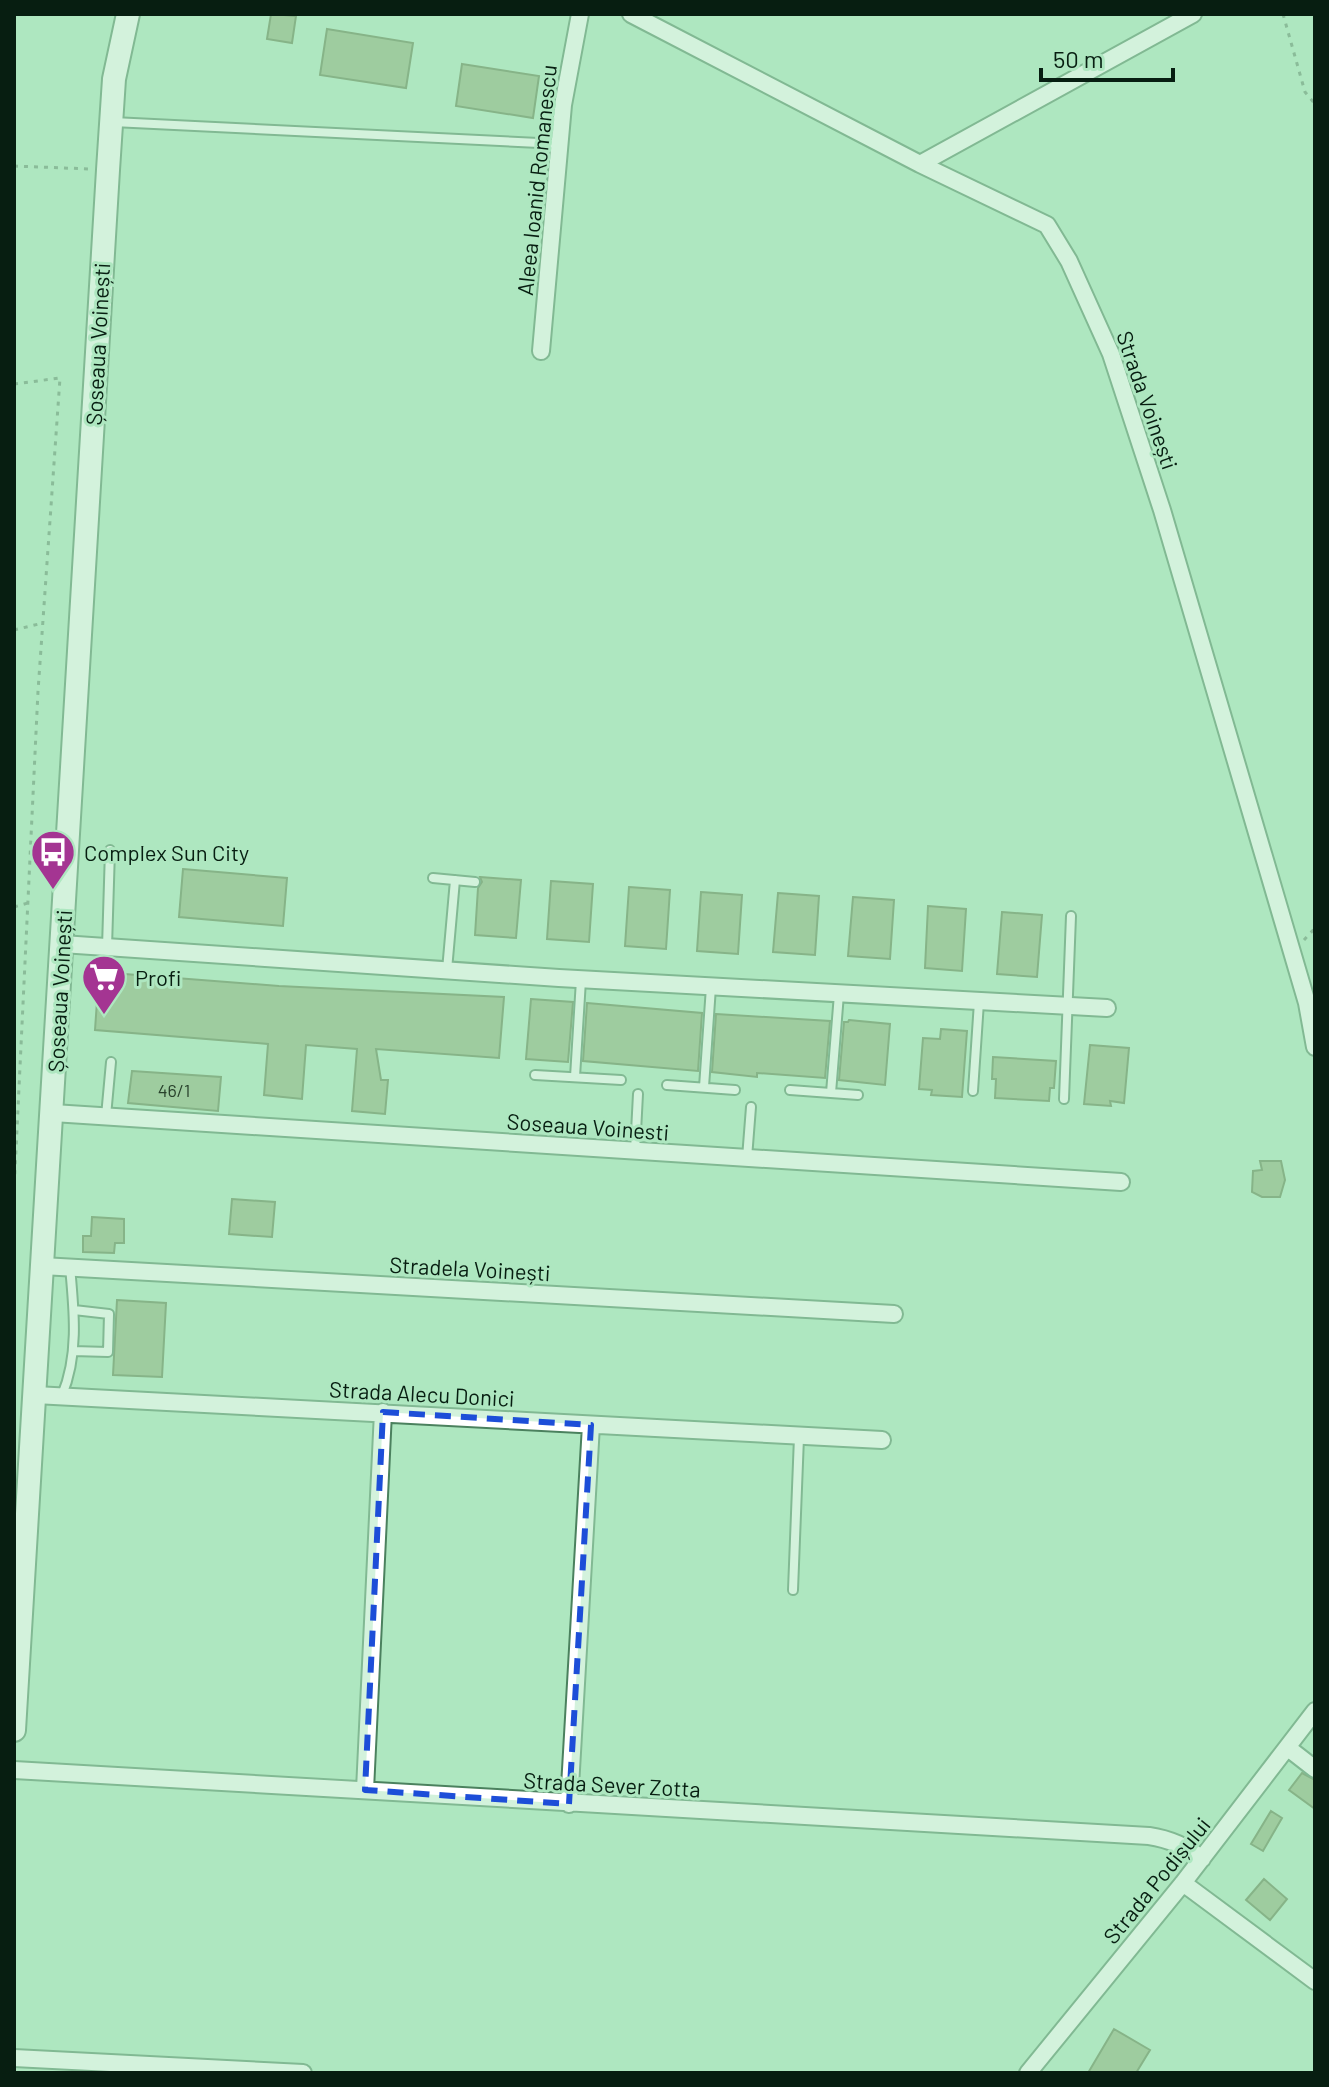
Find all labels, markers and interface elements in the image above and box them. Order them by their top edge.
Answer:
scale bar [1041,32,1173,82]
text: 50 m [1053,44,1104,73]
street label: Aleea Ioanid Romanescu [511,63,561,297]
street label: Șoseaua Voinești [80,262,114,426]
street label: Strada Voinești [1112,327,1184,473]
bus stop icon: Complex Sun City [29,828,77,891]
place label: Complex Sun City [84,839,249,865]
street label: Șoseaua Voinești [42,909,76,1073]
supermarket icon: Profi [80,953,128,1016]
place label: Profi [135,964,181,990]
house number: 46/1 [158,1079,190,1101]
street label: Soseaua Voinesti [506,1107,670,1145]
street label: Stradela Voinești [389,1251,551,1285]
street label: Strada Alecu Donici [329,1375,515,1411]
street label: Strada Sever Zotta [523,1766,701,1802]
street label: Strada Podișului [1097,1812,1215,1948]

